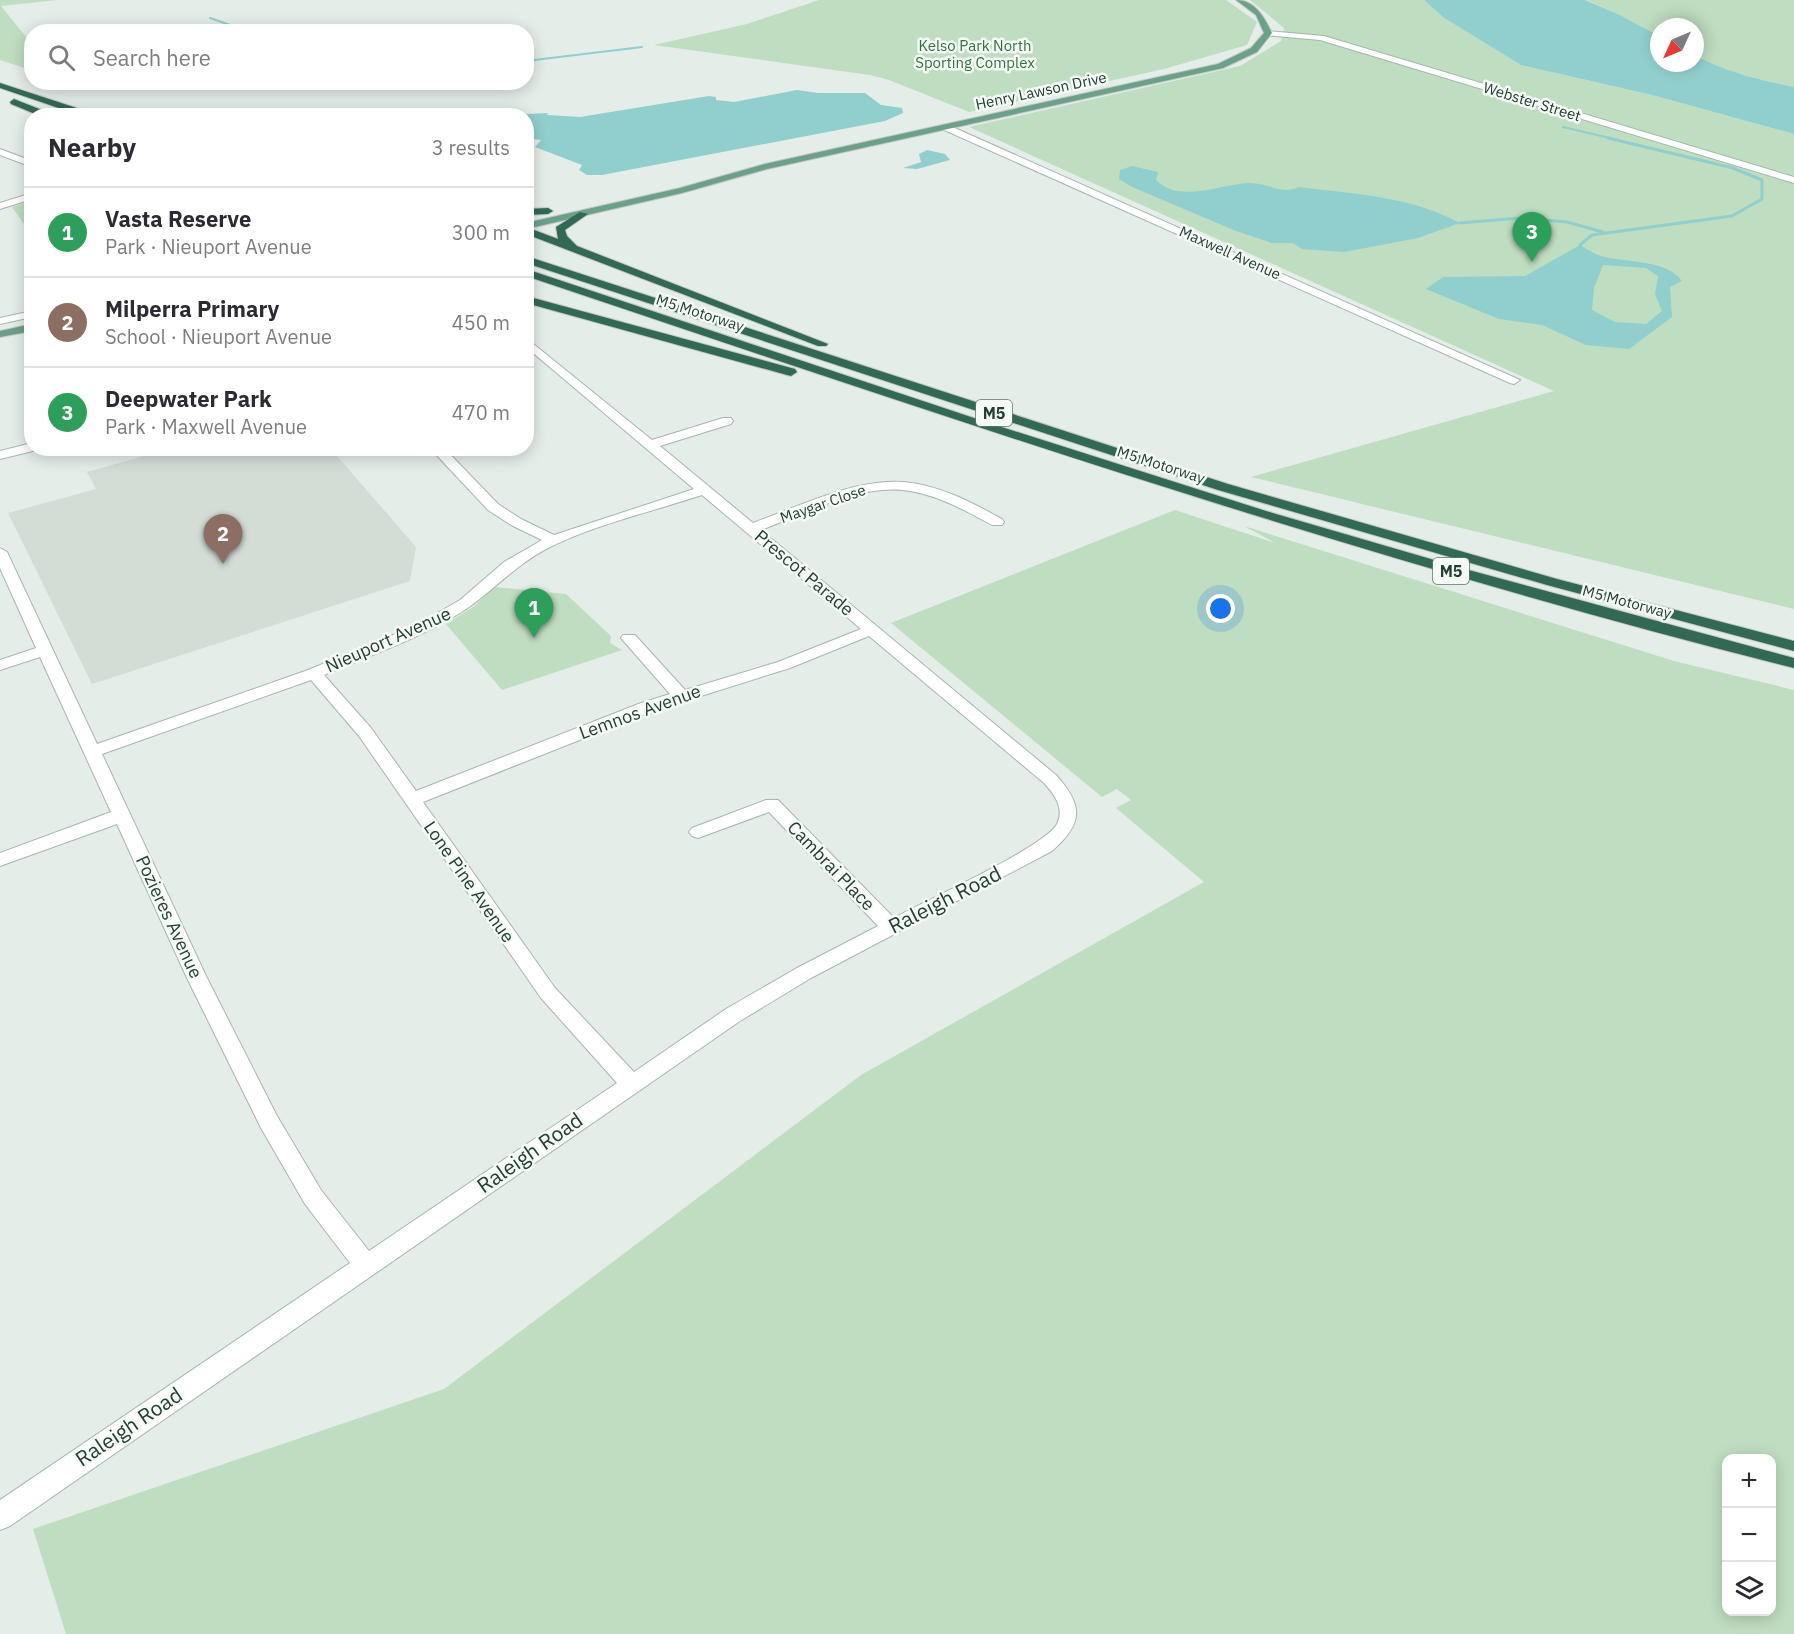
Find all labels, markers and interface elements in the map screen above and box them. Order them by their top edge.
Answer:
north arrow [1650,18,1704,72]
search box [24,24,534,90]
park label: Kelso Park North Sporting Complex [915,36,1035,72]
icon: search [45,41,78,74]
text: Search here [93,43,211,72]
street label: Henry Lawson Drive [974,67,1108,114]
street label: Webster Street [1481,78,1583,125]
text: Nearby [48,130,136,164]
text: 3 results [432,134,510,161]
text: Vasta Reserve [105,204,251,233]
pin: 3 [1512,212,1552,262]
text: 1 [62,219,74,246]
text: 300 m [452,219,510,246]
street label: Maxwell Avenue [1176,222,1284,283]
text: Park · Nieuport Avenue [105,233,312,260]
street label: M5 Motorway [654,289,747,336]
text: Milperra Primary [105,294,279,323]
text: 2 [62,309,74,336]
text: 450 m [452,309,510,336]
text: School · Nieuport Avenue [105,323,332,350]
text: Deepwater Park [105,384,272,413]
text: 3 [62,399,74,426]
text: 470 m [452,399,510,426]
road number: M5 [976,400,1012,426]
text: Park · Maxwell Avenue [105,413,307,440]
street label: M5 Motorway [1115,441,1208,488]
street label: Maygar Close [777,480,868,527]
pin: 2 [204,514,242,564]
street label: Prescot Parade [750,525,859,621]
road number: M5 [1433,558,1469,584]
street label: M5 Motorway [1581,581,1674,623]
pin: 1 [514,588,554,638]
your location [1206,594,1235,623]
street label: Nieuport Avenue [321,601,454,678]
street label: Lemnos Avenue [576,679,704,744]
street label: Lone Pine Avenue [419,816,520,947]
street label: Cambrai Place [783,816,880,915]
street label: Pozieres Avenue [131,852,208,982]
street label: Raleigh Road [883,859,1006,940]
street label: Raleigh Road [471,1105,588,1199]
street label: Raleigh Road [70,1380,187,1472]
map controls [1722,1454,1776,1616]
button: + [1722,1454,1776,1508]
button: − [1722,1508,1776,1562]
button: layers [1722,1562,1776,1616]

